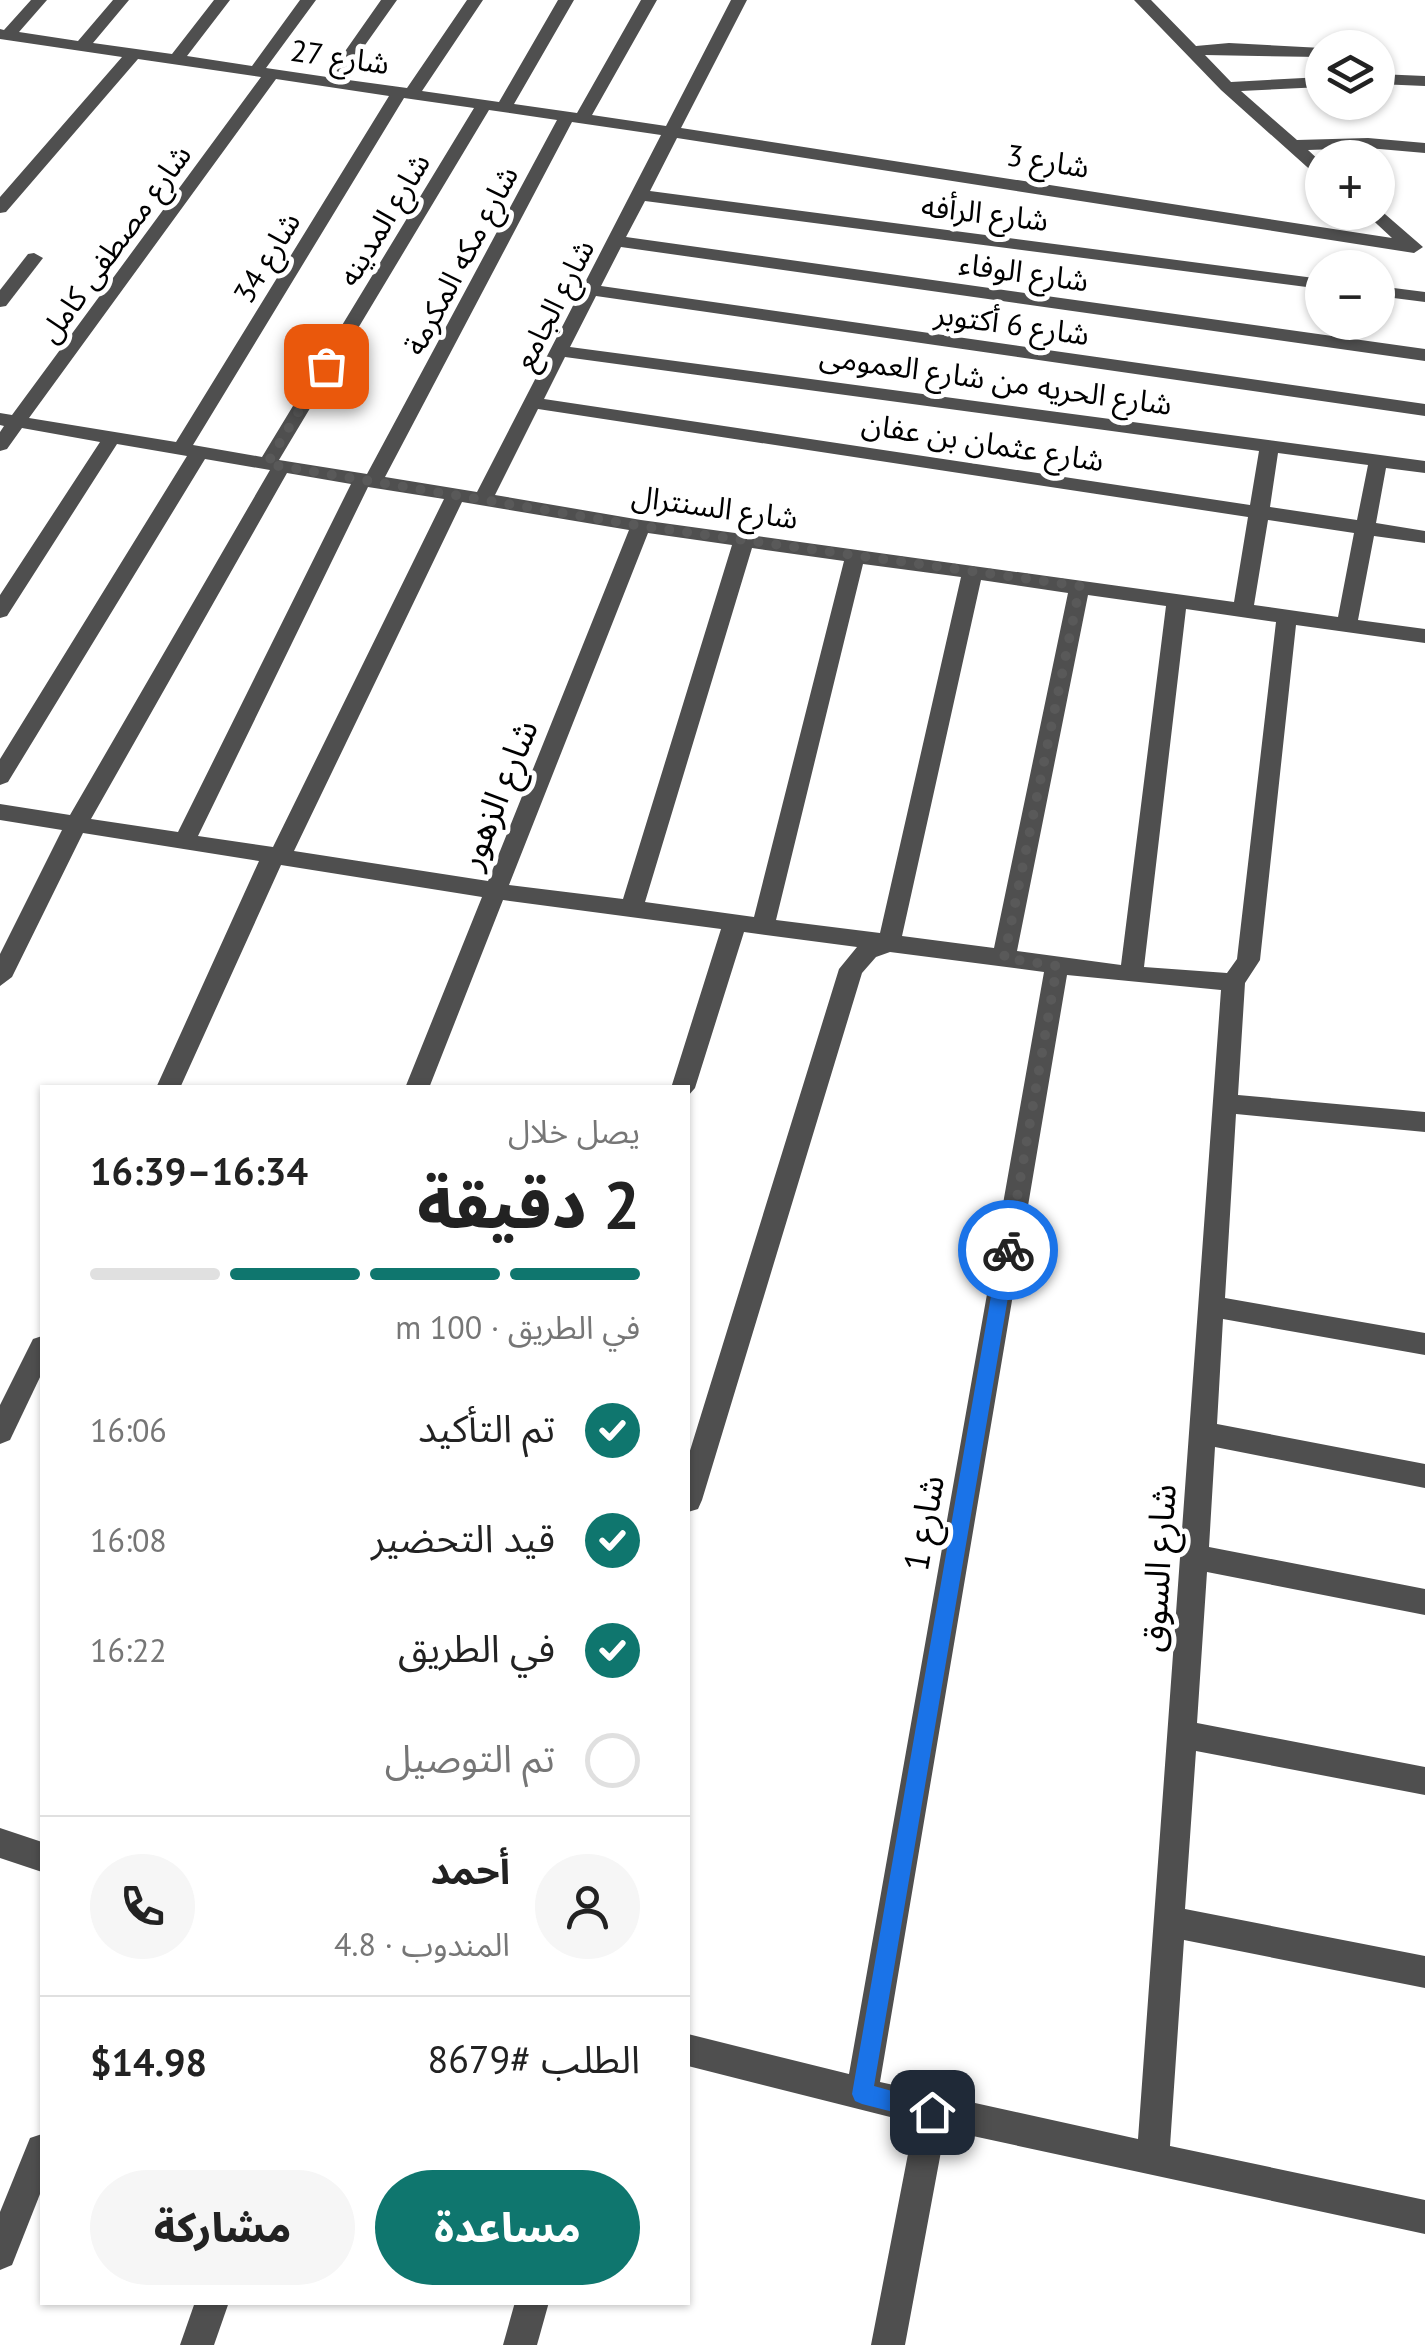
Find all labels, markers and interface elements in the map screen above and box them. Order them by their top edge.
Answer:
street label: شارع 27 [288,30,392,86]
map controls [1305,30,1395,340]
button: layers [1305,30,1395,120]
street label: شارع 3 [1003,134,1092,190]
street label: شارع مصطفى كامل [29,136,202,352]
button: + [1305,140,1395,230]
street label: شارع المدينه [328,145,441,295]
street label: شارع مكه المكرمة [394,159,530,363]
street label: شارع الرأفه [919,185,1051,243]
street label: شارع 34 [224,204,312,312]
street label: شارع الجامع [504,232,606,377]
street label: شارع الوفاء [956,243,1091,303]
button: − [1305,250,1395,340]
street label: شارع 6 أكتوبر [931,293,1092,357]
pin [284,324,369,409]
street label: شارع الحريه من شارع العمومى [817,335,1175,427]
icon: bag [299,339,354,394]
street label: شارع عثمان بن عفان [859,403,1107,483]
street label: شارع السنترال [629,475,801,541]
street label: شارع الزهور [446,713,551,878]
text: يصل خلال [508,1110,640,1152]
text: 16:34–16:39 [90,1146,308,1195]
text: 2 دقيقة [417,1162,640,1246]
courier [958,1200,1058,1300]
icon: bike [981,1223,1036,1278]
text: في الطريق · 100 m [395,1306,640,1348]
text: تم التأكيد [418,1403,555,1452]
icon: check [585,1403,640,1458]
text: 16:06 [90,1409,167,1451]
street label: شارع 1 [892,1471,958,1575]
street label: شارع السوق [1128,1482,1190,1654]
text: قيد التحضير [371,1513,555,1562]
icon: check [585,1513,640,1568]
text: 16:08 [90,1519,167,1561]
text: في الطريق [398,1623,555,1672]
icon: check [585,1623,640,1678]
text: 16:22 [90,1629,167,1671]
text: تم التوصيل [385,1733,555,1782]
text: أحمد [430,1845,510,1894]
button: phone [90,1854,195,1959]
button: person [535,1854,640,1959]
text: المندوب · 4.8 [334,1923,510,1965]
text: الطلب #8679 [427,2034,640,2083]
text: $14.98 [90,2037,207,2086]
pin [890,2070,975,2155]
icon: home [905,2085,960,2140]
button: مشاركة [90,2170,355,2285]
button: مساعدة [375,2170,640,2285]

